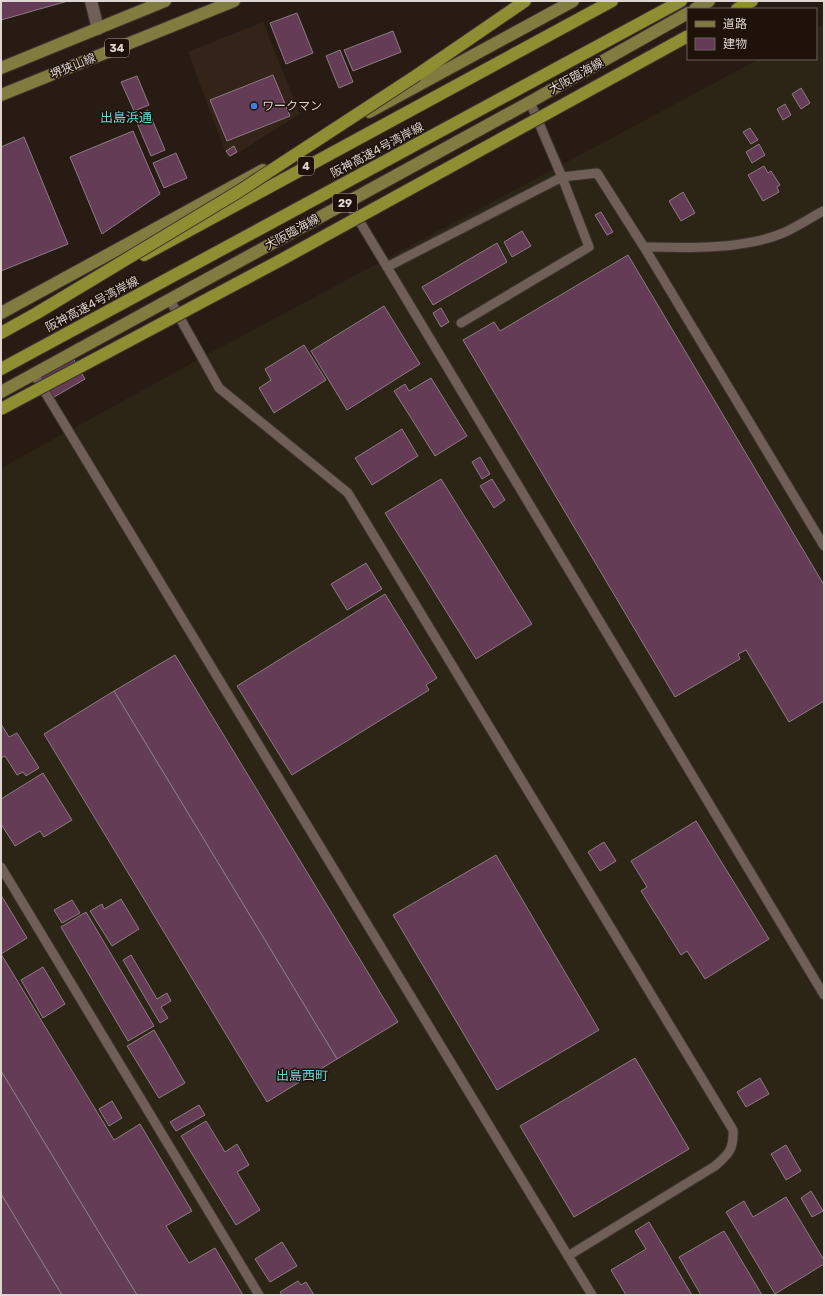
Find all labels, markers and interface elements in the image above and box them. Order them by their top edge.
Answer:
legend [687,8,817,60]
text: 道路 [723,17,747,31]
text: 建物 [723,37,747,51]
road number: 34 [105,39,129,57]
street label: 堺狭山線 [48,51,98,81]
street label: 大阪臨海線 [546,55,606,97]
place label: ワークマン [262,99,322,113]
marker: ワークマン [249,101,259,111]
district label: 出島浜通 [100,110,152,125]
street label: 阪神高速4号湾岸線 [328,120,426,180]
road number: 4 [298,157,314,175]
road number: 29 [333,194,357,212]
street label: 大阪臨海線 [262,211,322,253]
street label: 阪神高速4号湾岸線 [43,274,141,334]
district label: 出島西町 [276,1068,328,1083]

